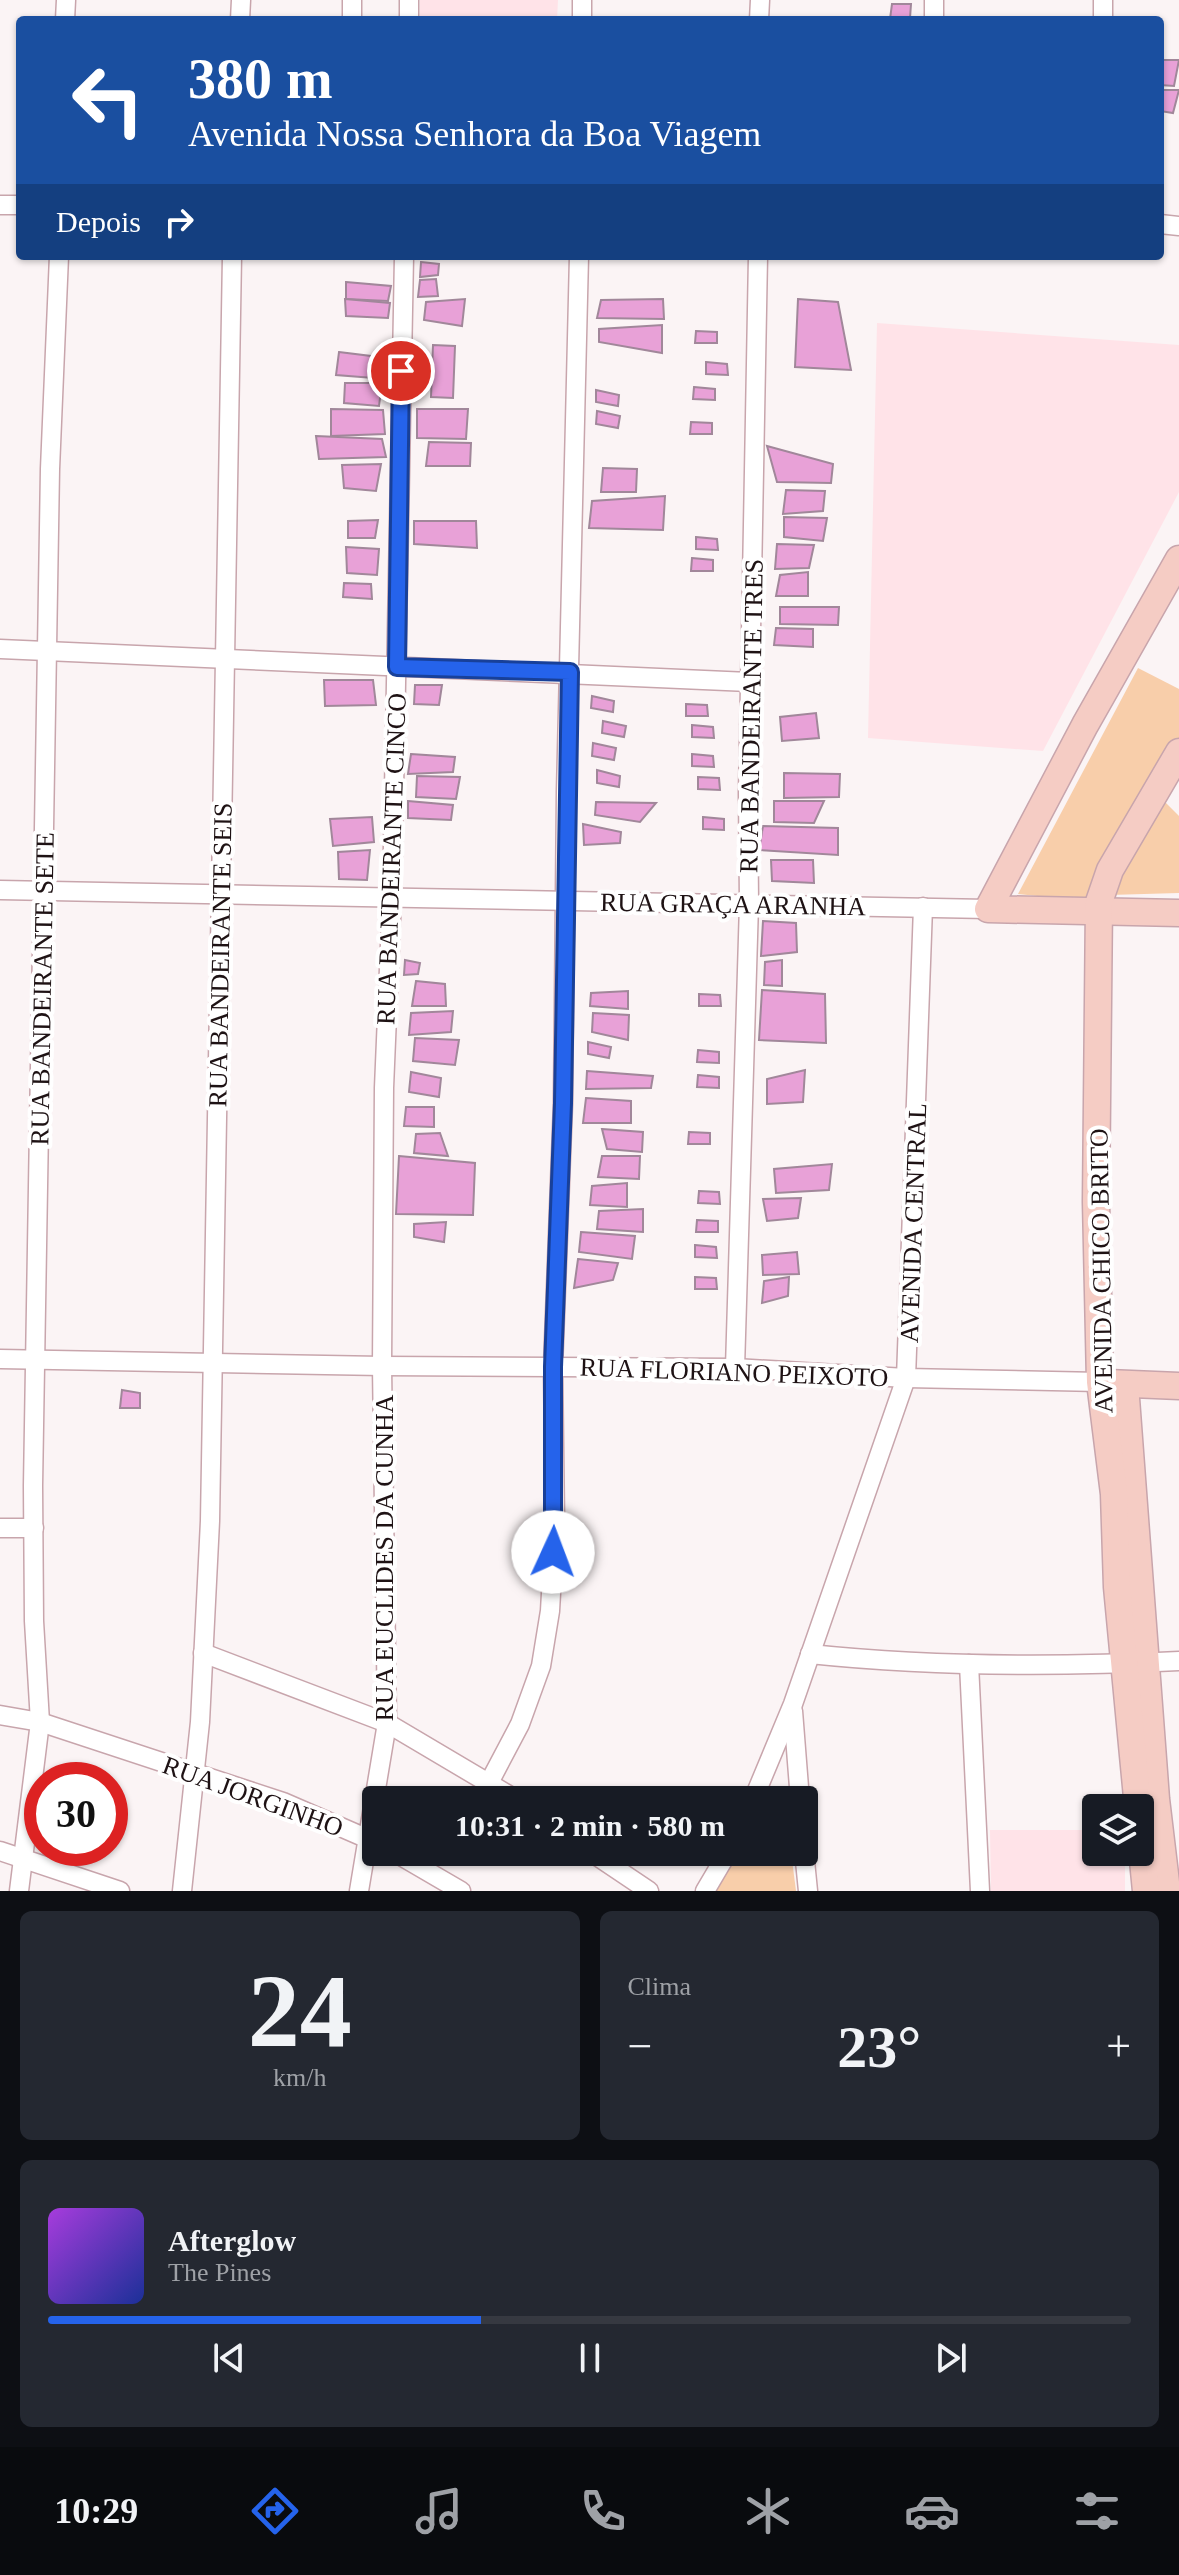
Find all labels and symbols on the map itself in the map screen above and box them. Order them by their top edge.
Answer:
pin [367,337,435,405]
street label: RUA BANDEIRANTE TRES [734,559,769,873]
street label: RUA BANDEIRANTE CINCO [371,692,412,1026]
street label: RUA BANDEIRANTE SEIS [203,802,238,1108]
street label: RUA BANDEIRANTE SETE [25,832,60,1146]
street label: RUA GRAÇA ARANHA [600,888,866,921]
street label: AVENIDA CENTRAL [895,1103,932,1343]
street label: AVENIDA CHICO BRITO [1085,1128,1118,1414]
street label: RUA FLORIANO PEIXOTO [579,1353,889,1392]
street label: RUA EUCLIDES DA CUNHA [370,1394,399,1722]
position arrow [511,1510,595,1594]
street label: RUA JORGINHO [159,1750,347,1843]
speed limit sign: 30 [24,1762,128,1866]

